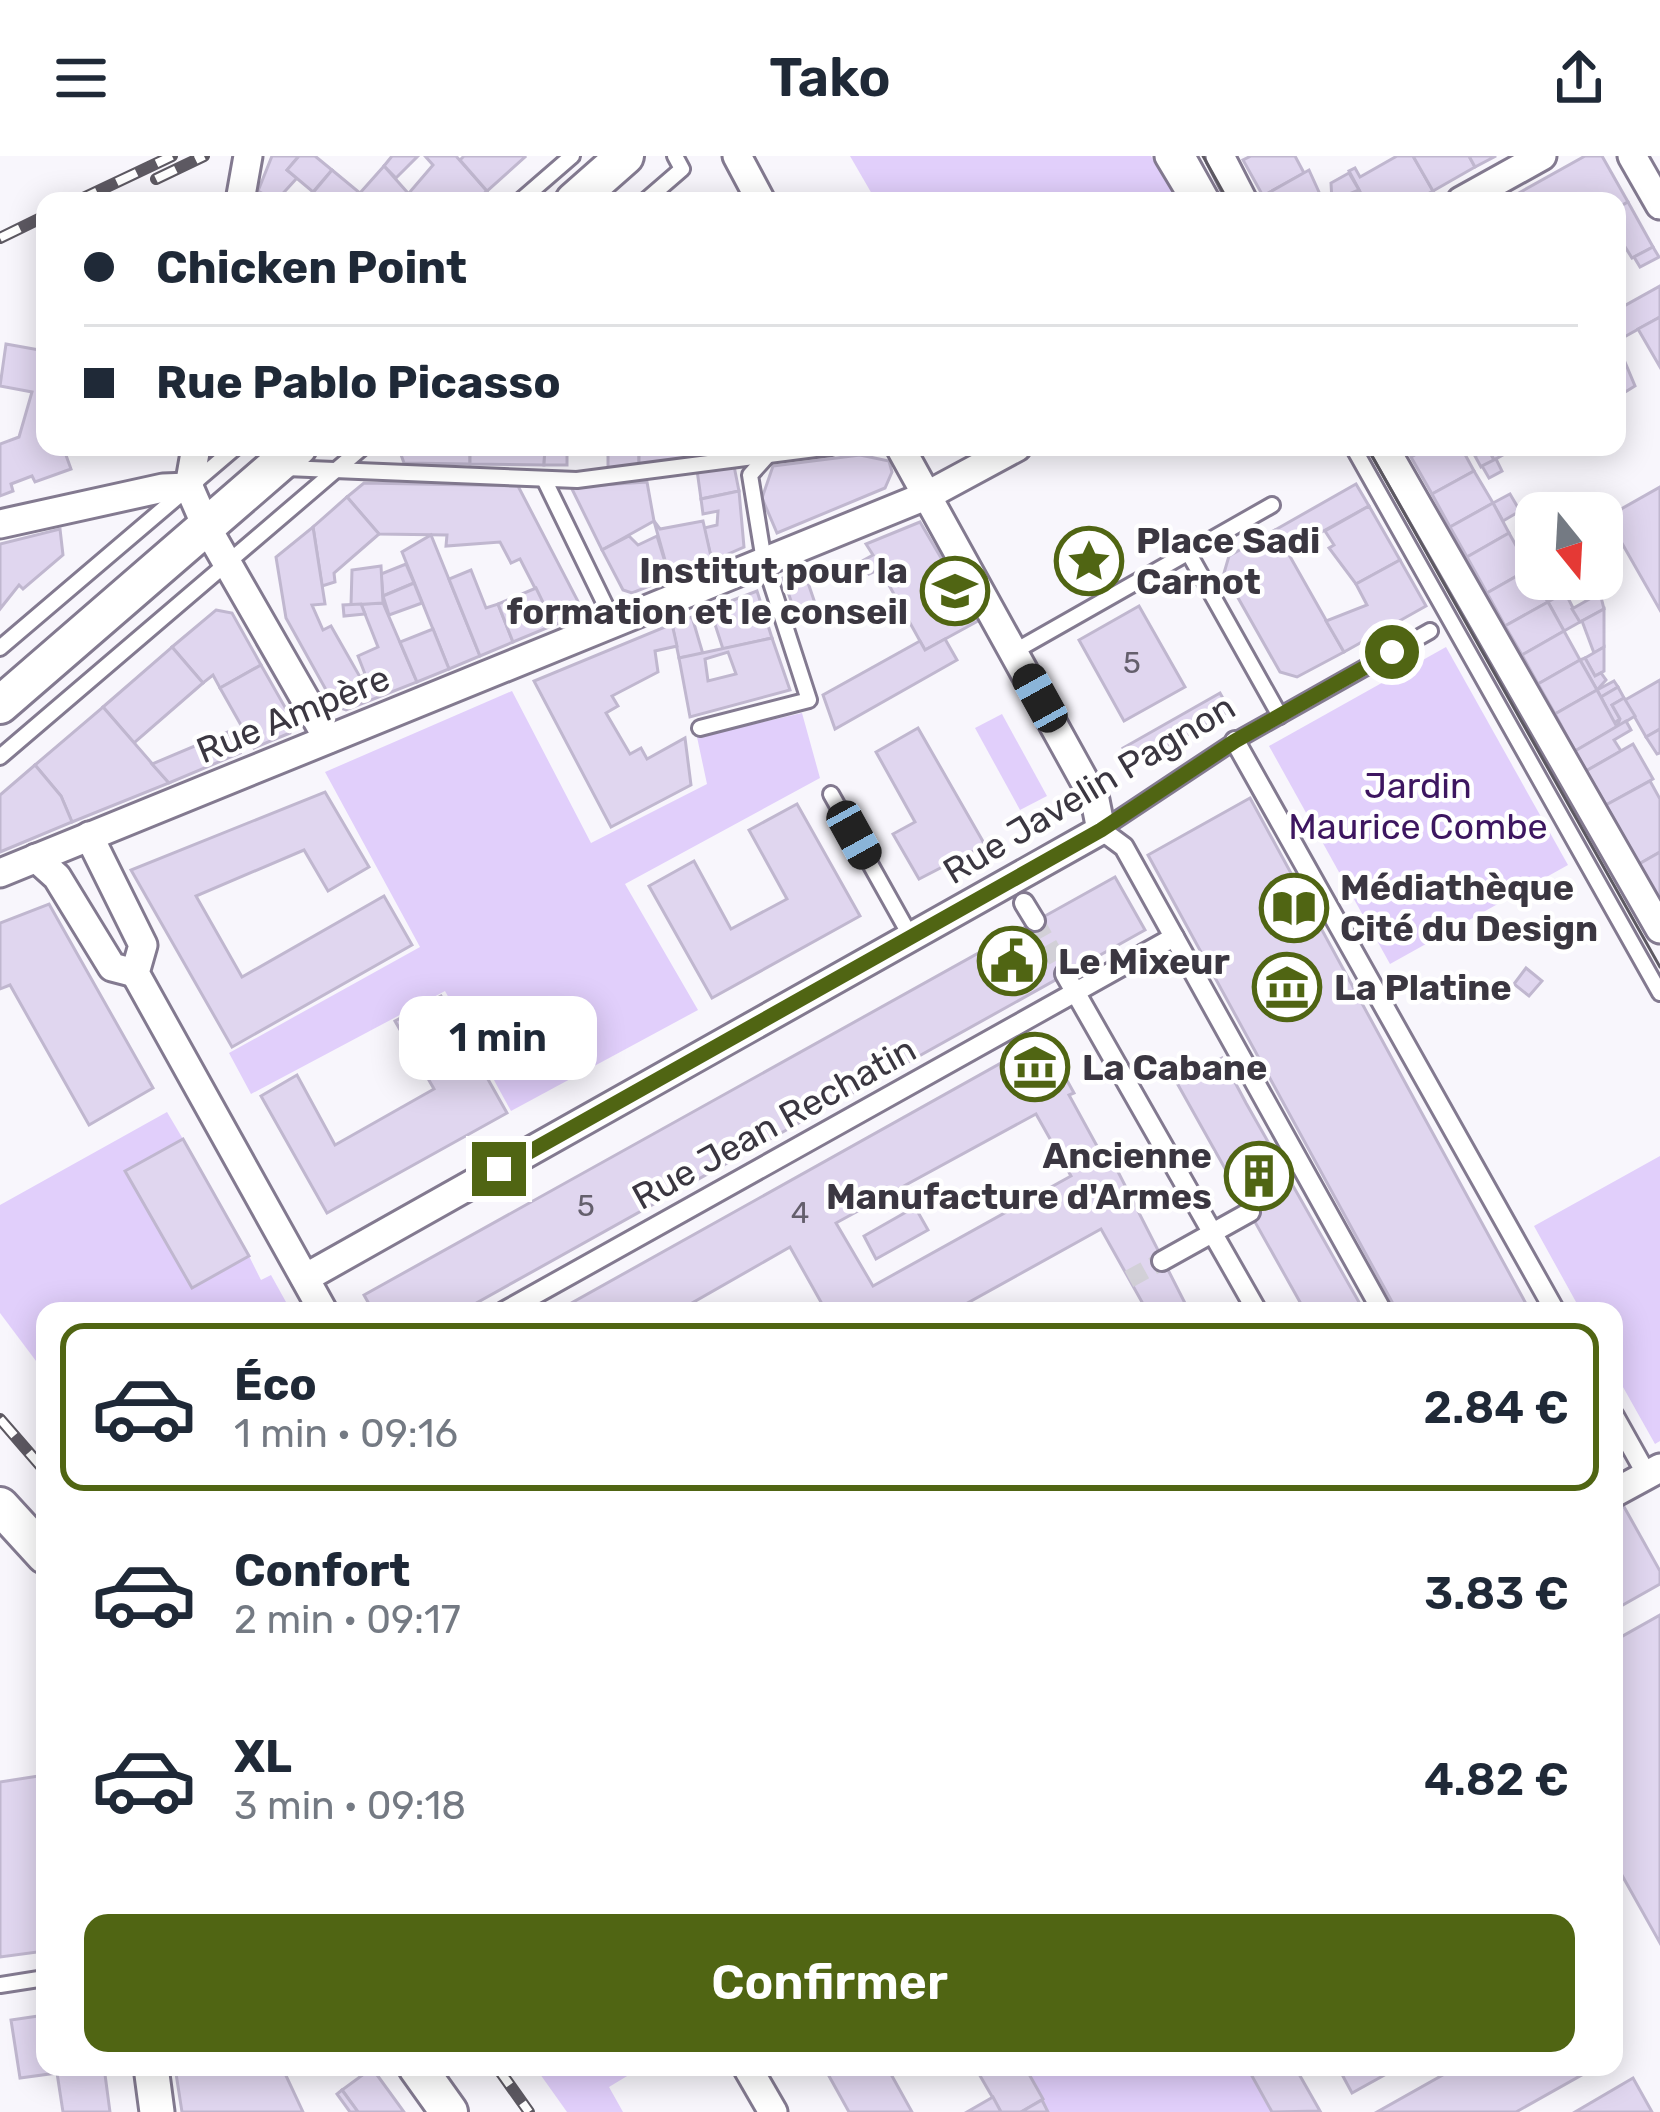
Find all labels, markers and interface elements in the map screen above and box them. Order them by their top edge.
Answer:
icon: menu [48,45,114,111]
icon: share [1546,45,1612,111]
text: Tako [769,46,891,110]
text: Chicken Point [156,241,467,294]
text: Rue Pablo Picasso [156,356,561,409]
north arrow [1515,492,1623,600]
map controls [1515,492,1623,600]
place label: Place Sadi Carnot [1136,519,1320,603]
place icon: Place Sadi Carnot [1054,526,1124,596]
place label: Institut pour la formation et le conseil [507,549,908,633]
school or university icon: Institut pour la formation et le conseil [920,556,990,626]
route start [1365,625,1419,679]
house number: 5 [1123,645,1141,681]
street label: Rue Ampère [190,656,396,772]
car [1007,658,1073,738]
street label: Rue Javelin Pagnon [935,685,1243,893]
park label: Jardin Maurice Combe [1288,764,1548,848]
car [821,795,887,875]
place label: Médiathèque Cité du Design [1340,866,1598,950]
library icon: Médiathèque Cité du Design [1259,873,1329,943]
public building icon: Le Mixeur [977,926,1047,996]
place label: Le Mixeur [1058,940,1230,983]
museum icon: La Platine [1252,952,1322,1022]
place label: La Platine [1334,966,1512,1009]
callout: 1 min [400,995,598,1079]
text: 1 min [449,1015,547,1061]
street label: Rue Jean Rechatin [625,1027,923,1219]
museum icon: La Cabane [1000,1032,1070,1102]
place label: La Cabane [1082,1046,1267,1089]
place label: Ancienne Manufacture d'Armes [826,1134,1212,1218]
building icon: Ancienne Manufacture d'Armes [1224,1141,1294,1211]
route end [472,1142,526,1196]
house number: 5 [577,1188,595,1224]
house number: 4 [791,1195,809,1231]
icon: car [90,1353,198,1461]
text: Éco [234,1358,317,1411]
text: 2.84 € [1424,1381,1569,1434]
text: 1 min · 09:16 [234,1411,458,1457]
icon: car [90,1539,198,1647]
text: Confort [234,1544,410,1597]
text: 3.83 € [1424,1567,1569,1620]
text: 2 min · 09:17 [234,1597,461,1643]
icon: car [90,1725,198,1833]
text: XL [234,1730,292,1783]
text: 4.82 € [1424,1753,1569,1806]
text: 3 min · 09:18 [234,1783,466,1829]
button: Confirmer [84,1914,1575,2052]

